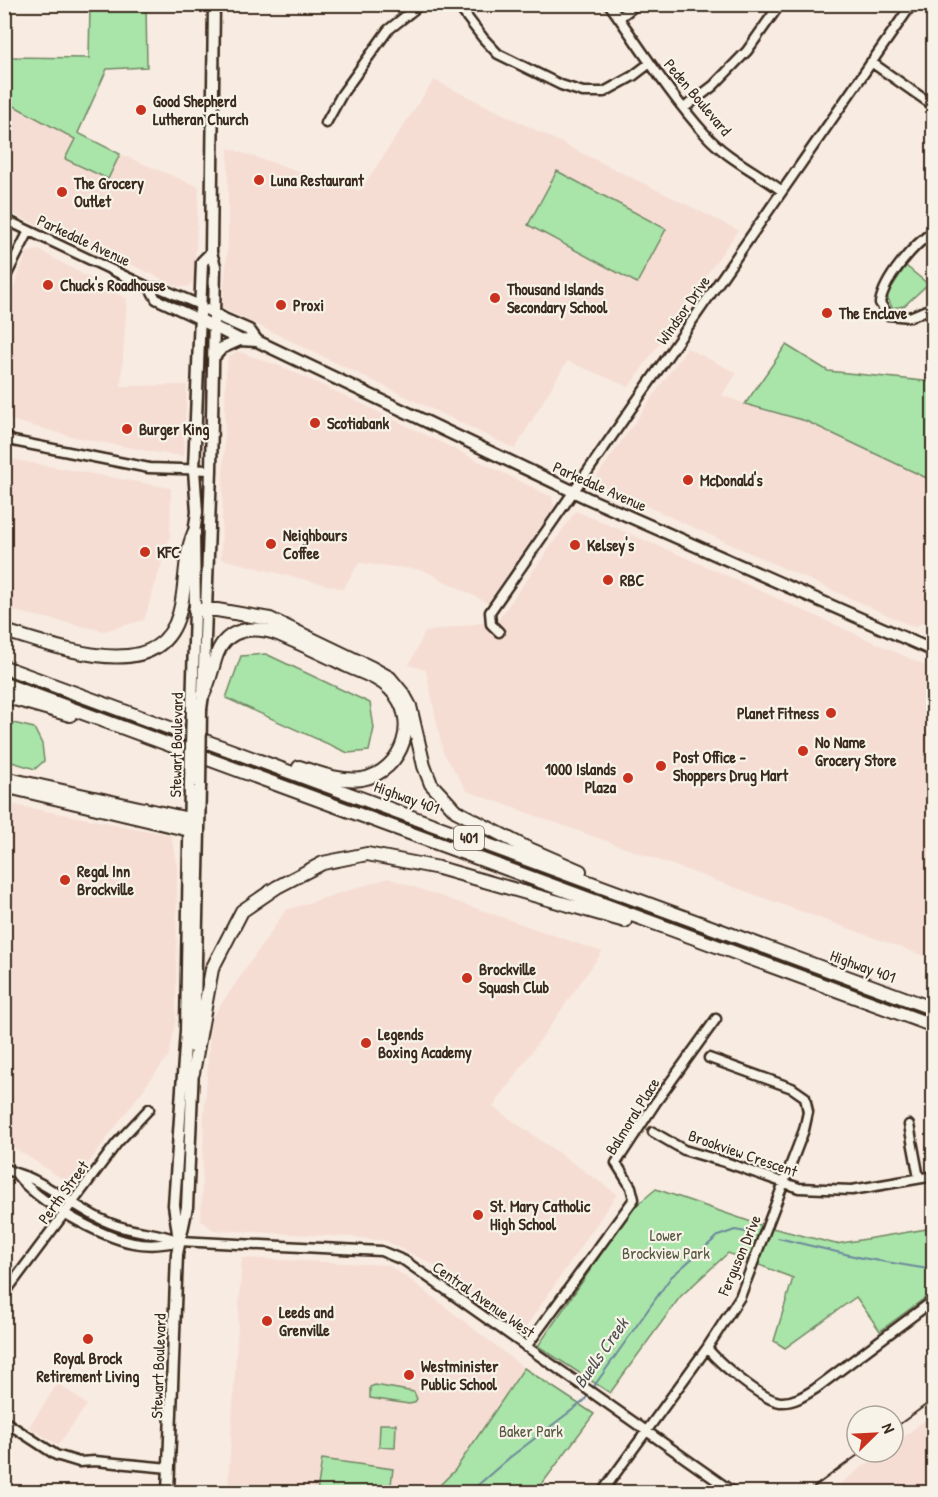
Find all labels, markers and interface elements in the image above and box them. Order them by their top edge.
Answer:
street label: Peden Boulevard [659,54,737,140]
place label: Good Shepherd Lutheran Church [153,90,249,130]
marker: Good Shepherd Lutheran Church [134,103,148,117]
place label: Luna Restaurant [271,169,364,191]
place label: The Grocery Outlet [73,172,144,212]
marker: Luna Restaurant [252,173,266,187]
marker: The Grocery Outlet [55,185,69,199]
street label: Parkedale Avenue [34,209,135,271]
street label: Windsor Drive [651,271,715,349]
place label: Chuck's Roadhouse [60,274,166,296]
marker: Chuck's Roadhouse [41,278,55,292]
place label: Thousand Islands Secondary School [506,278,608,319]
marker: Thousand Islands Secondary School [488,291,502,305]
place label: Proxi [293,294,324,316]
marker: Proxi [274,298,288,312]
place label: The Enclave [838,302,908,324]
marker: The Enclave [820,306,834,320]
place label: Scotiabank [327,412,389,434]
marker: Scotiabank [308,416,322,430]
place label: Burger King [139,418,209,441]
marker: Burger King [120,422,134,436]
street label: Parkedale Avenue [550,456,651,517]
place label: McDonald's [700,469,763,491]
marker: McDonald's [681,473,695,487]
place label: Neighbours Coffee [283,524,348,564]
place label: Kelsey's [587,534,635,557]
marker: Neighbours Coffee [264,537,278,551]
marker: Kelsey's [568,538,582,552]
place label: KFC [157,541,180,563]
marker: KFC [138,545,152,559]
place label: RBC [620,569,644,591]
marker: RBC [601,573,615,587]
street label: Stewart Boulevard [164,692,188,798]
place label: Planet Fitness [737,702,820,724]
marker: Planet Fitness [824,706,838,720]
place label: No Name Grocery Store [815,731,897,772]
marker: No Name Grocery Store [796,744,810,758]
place label: Post Office - Shoppers Drug Mart [673,746,788,787]
place label: 1000 Islands Plaza [545,758,617,798]
marker: Post Office - Shoppers Drug Mart [654,759,668,773]
marker: 1000 Islands Plaza [621,771,635,785]
street label: Highway 401 [371,775,443,819]
road number: 401 [454,826,484,850]
place label: Regal Inn Brockville [77,860,134,900]
marker: Regal Inn Brockville [58,873,72,887]
street label: Highway 401 [827,944,899,988]
place label: Brockville Squash Club [479,958,549,999]
marker: Brockville Squash Club [460,971,474,985]
place label: Legends Boxing Academy [378,1023,472,1064]
marker: Legends Boxing Academy [359,1036,373,1050]
street label: Balmoral Place [600,1073,665,1159]
street label: Brookview Crescent [686,1124,801,1182]
street label: Perth Street [33,1155,94,1228]
place label: St. Mary Catholic High School [490,1195,591,1236]
marker: St. Mary Catholic High School [471,1208,485,1222]
street label: Ferguson Drive [712,1211,766,1300]
park label: Lower Brockview Park [622,1224,710,1264]
street label: Central Avenue West [428,1255,540,1343]
place label: Leeds and Grenville [279,1301,334,1341]
water label: Buells Creek [567,1311,635,1393]
street label: Stewart Boulevard [145,1313,171,1419]
marker: Leeds and Grenville [260,1314,274,1328]
marker: Royal Brock Retirement Living [81,1332,95,1346]
place label: Royal Brock Retirement Living [37,1347,139,1388]
place label: Westminister Public School [421,1355,499,1395]
marker: Westminister Public School [402,1368,416,1382]
north arrow [845,1404,905,1464]
park label: Baker Park [499,1420,563,1442]
text: N [877,1420,901,1437]

